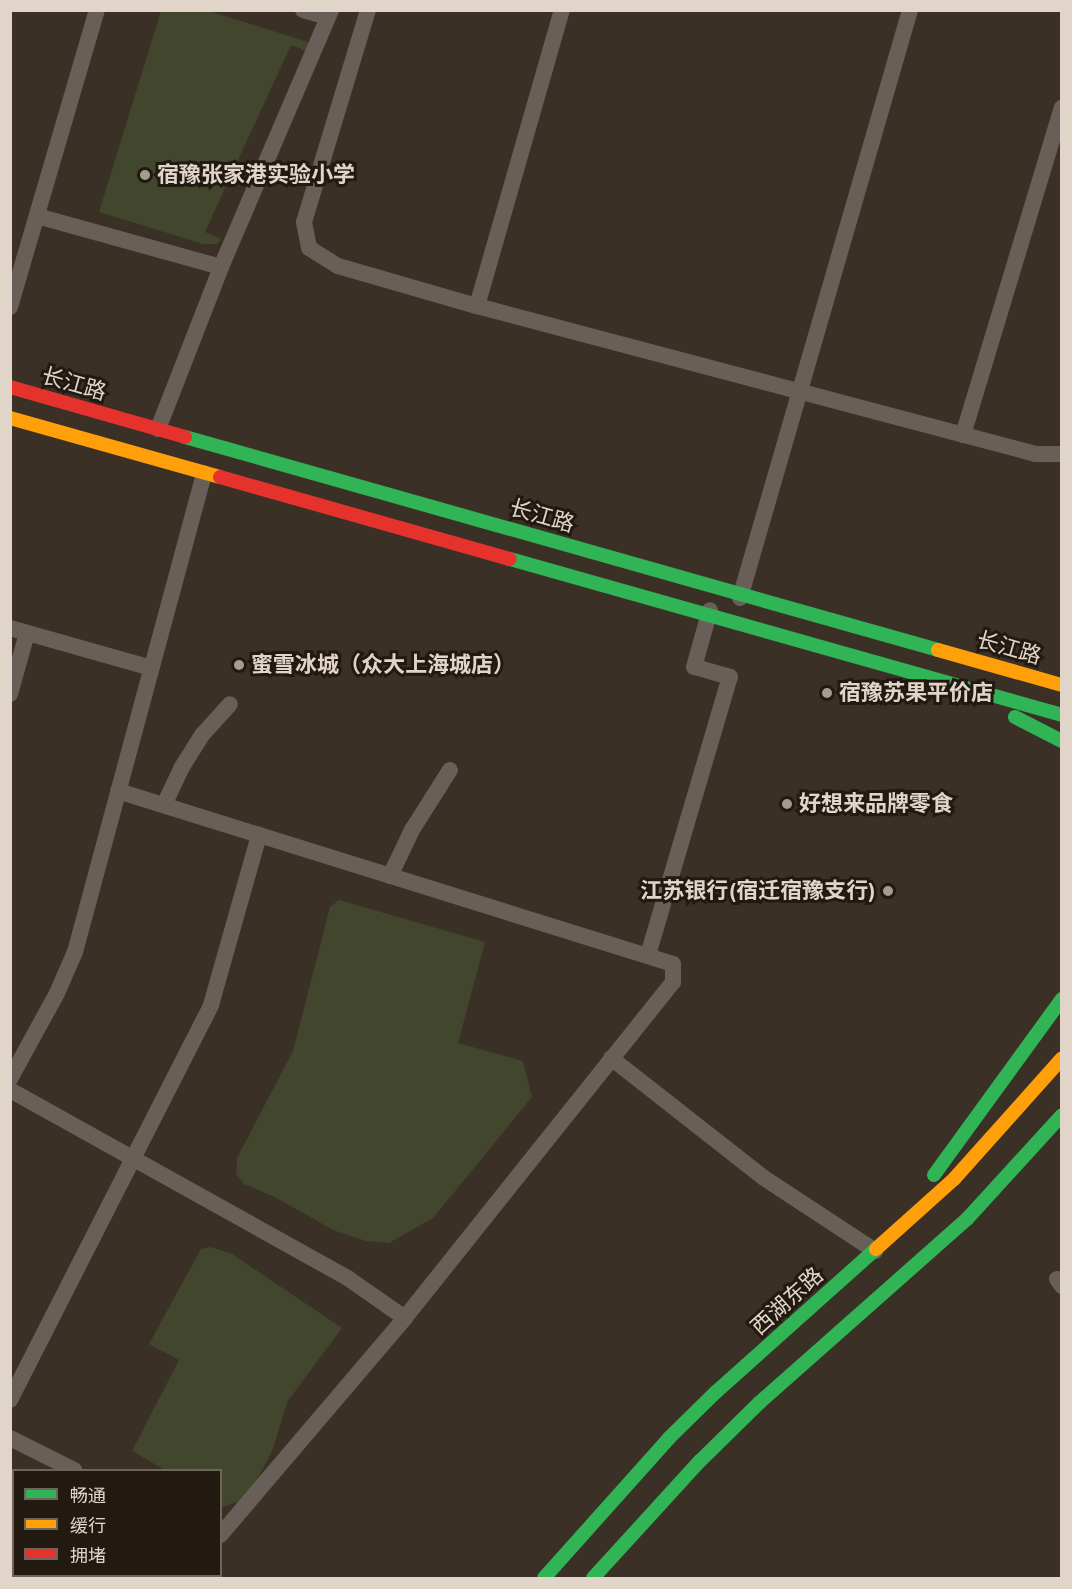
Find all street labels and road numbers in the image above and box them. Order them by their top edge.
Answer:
street label: 长江路 [39,362,109,406]
street label: 长江路 [507,494,577,538]
street label: 长江路 [974,626,1044,670]
street label: 西湖东路 [745,1262,829,1340]

